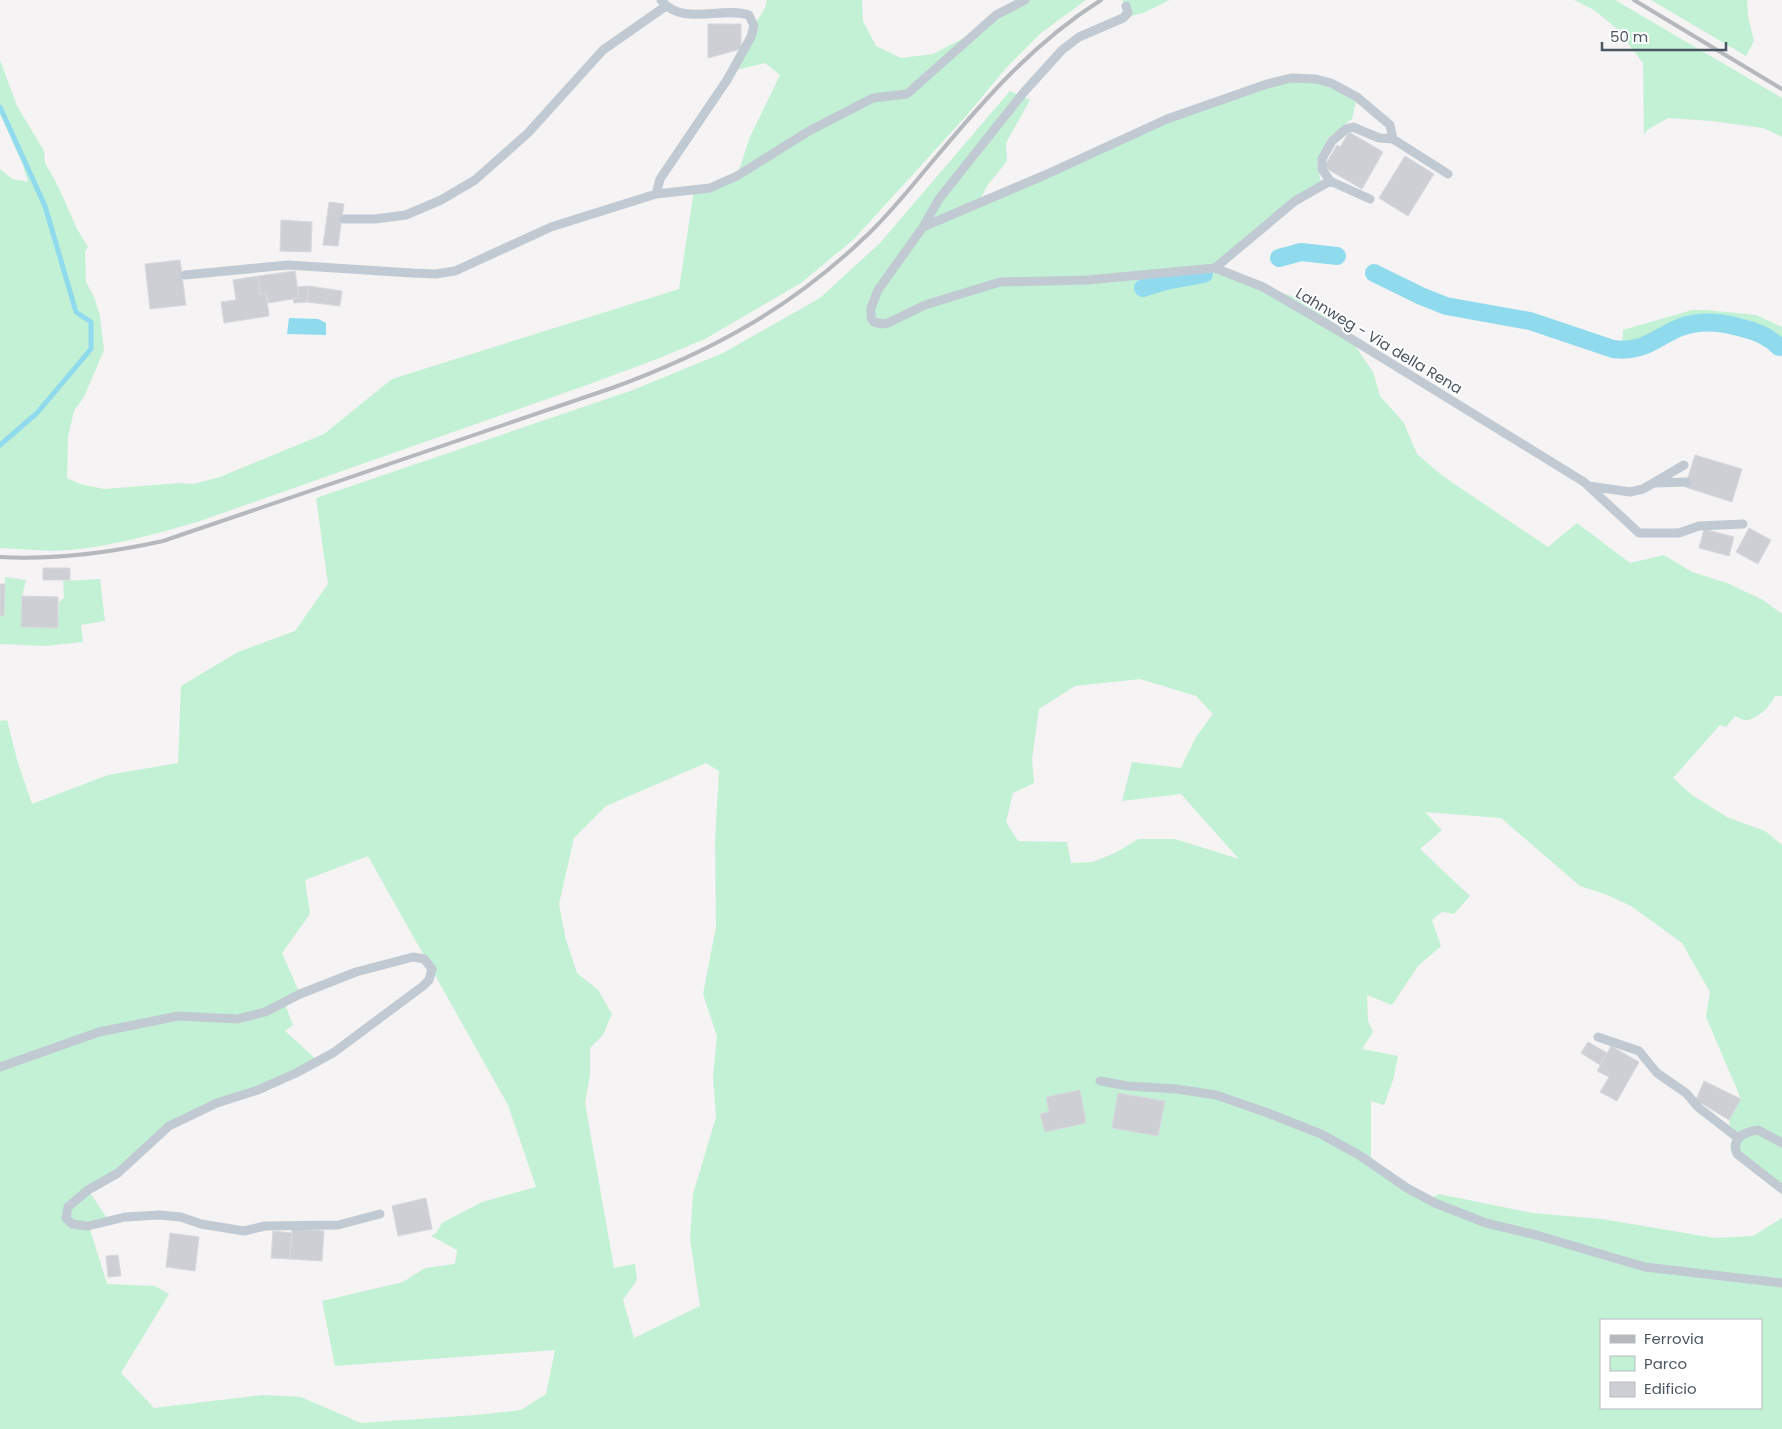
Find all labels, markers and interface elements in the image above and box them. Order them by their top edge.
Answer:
scale bar [1602,20,1726,52]
text: 50 m [1610,26,1648,47]
street label: Lahnweg - Via della Rena [1292,282,1466,399]
legend [1600,1319,1762,1409]
text: Ferrovia [1644,1328,1704,1349]
text: Parco [1644,1353,1687,1374]
text: Edificio [1644,1378,1697,1399]

